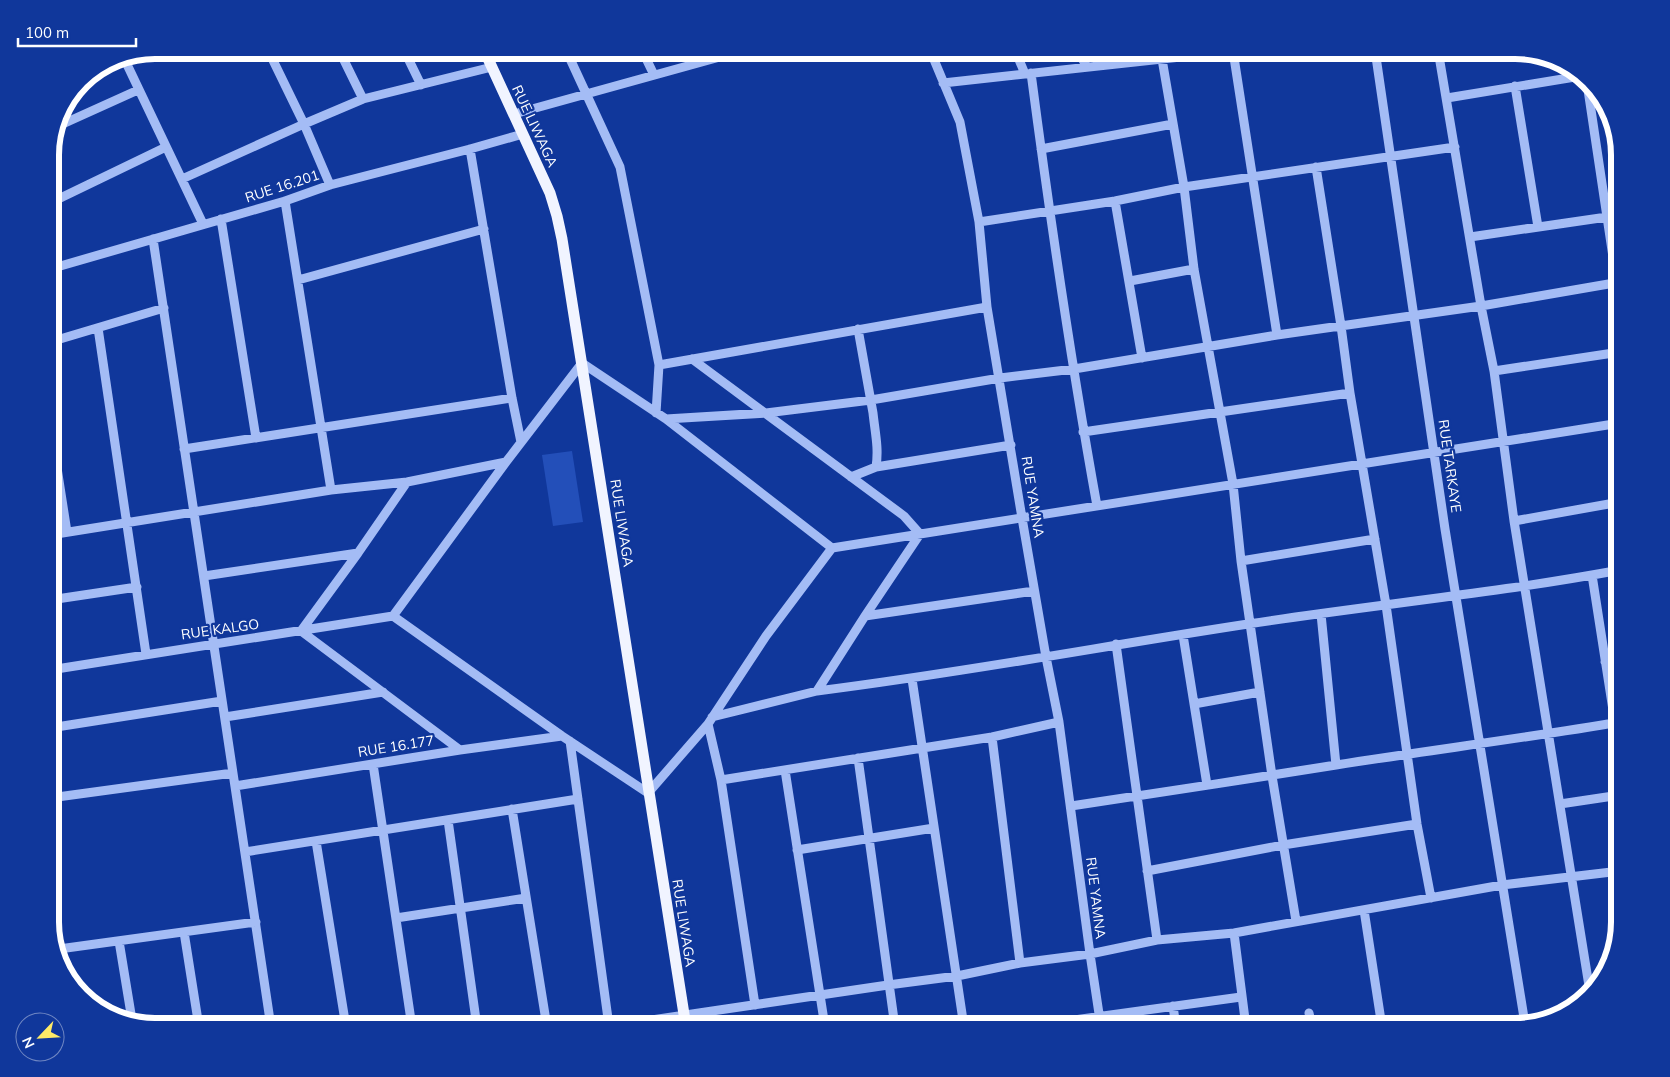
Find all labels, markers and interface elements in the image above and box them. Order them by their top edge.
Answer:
scale bar [18,15,135,47]
text: 100 m [25,23,69,42]
street label: RUE LIWAGA [508,82,562,171]
street label: RUE 16.201 [243,166,321,206]
street label: RUE TARKAYE [1435,418,1465,514]
street label: RUE YAMNA [1018,455,1048,540]
street label: RUE LIWAGA [606,478,638,569]
street label: RUE KALGO [180,615,260,643]
street label: RUE 16.177 [357,731,435,761]
street label: RUE YAMNA [1082,856,1110,941]
street label: RUE LIWAGA [668,878,700,969]
north arrow [15,1012,65,1062]
text: N [18,1034,39,1051]

